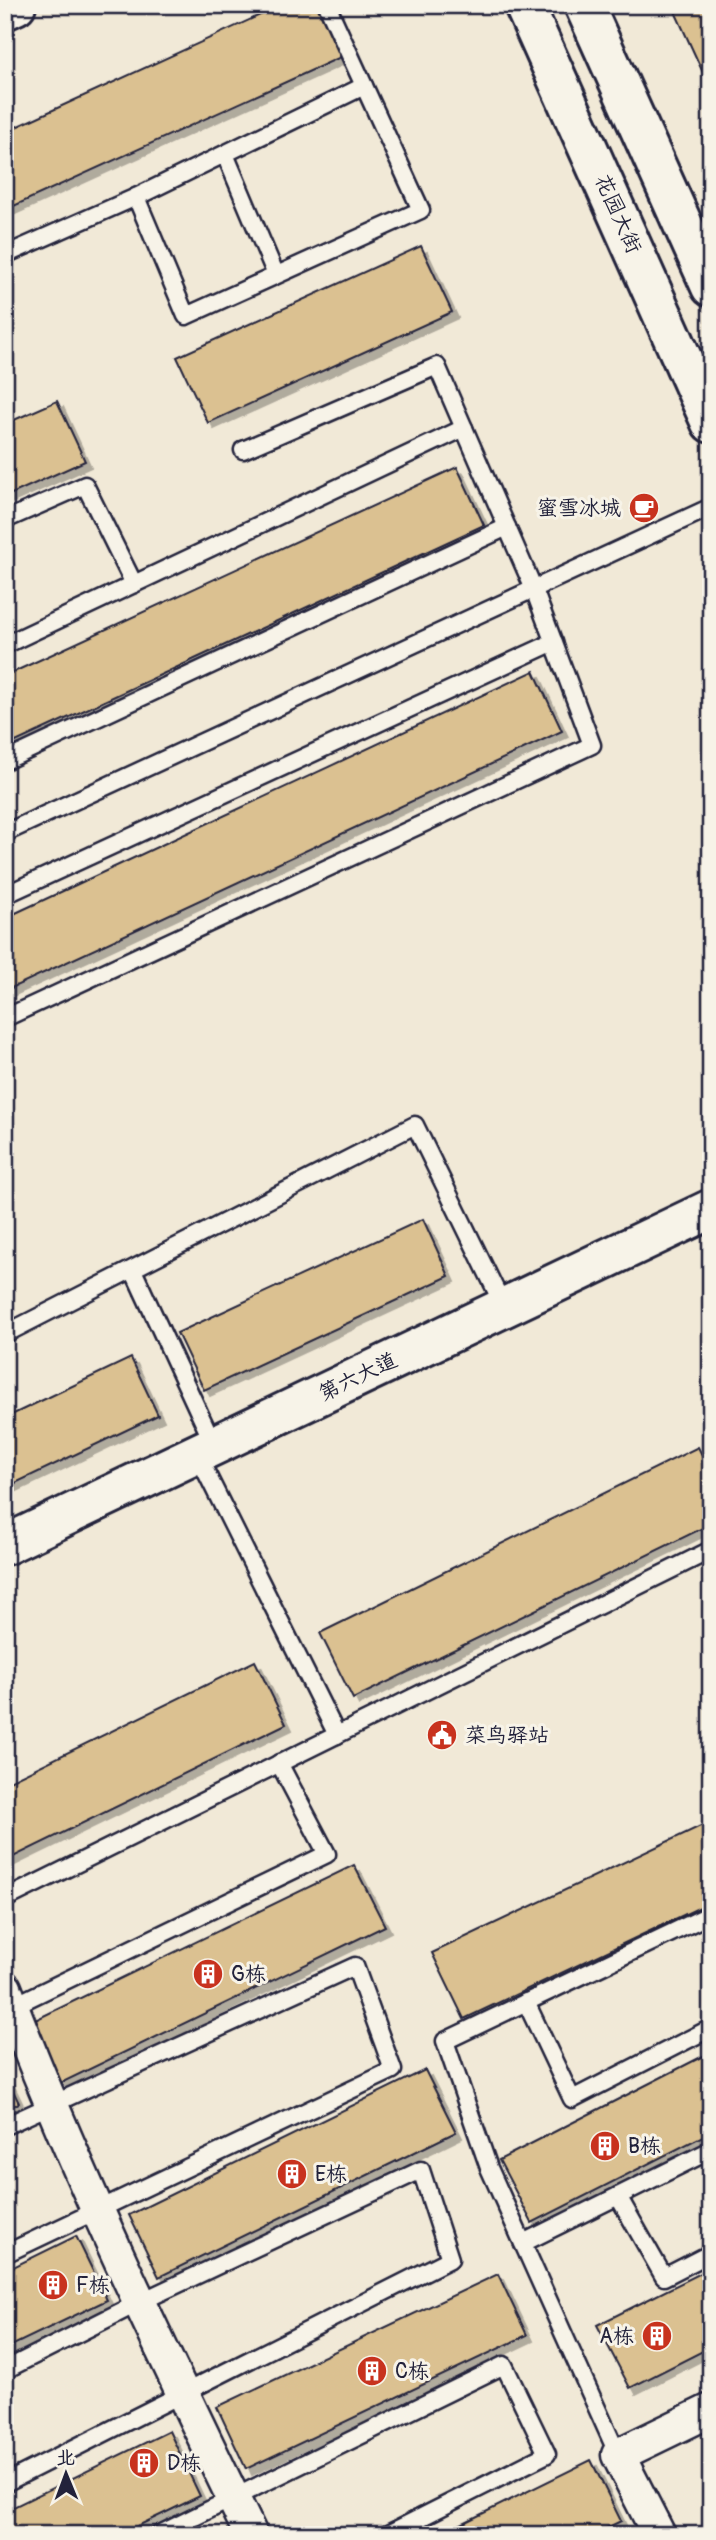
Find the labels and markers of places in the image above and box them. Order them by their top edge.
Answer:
cafe icon: 蜜雪冰城 [627,491,661,525]
place label: 蜜雪冰城 [537,495,621,522]
public building icon: 菜鸟驿站 [425,1718,459,1752]
place label: 菜鸟驿站 [465,1722,549,1749]
building icon: G栋 [191,1957,225,1991]
place label: G栋 [231,1961,266,1988]
building icon: B栋 [588,2129,622,2163]
place label: B栋 [628,2133,661,2160]
building icon: E栋 [275,2157,309,2191]
place label: E栋 [315,2161,347,2188]
building icon: F栋 [36,2268,70,2302]
place label: F栋 [76,2272,110,2299]
building icon: A栋 [640,2319,674,2353]
place label: A栋 [599,2323,634,2350]
building icon: C栋 [355,2354,389,2388]
place label: C栋 [395,2358,429,2385]
building icon: D栋 [127,2446,161,2480]
place label: D栋 [167,2450,201,2477]

